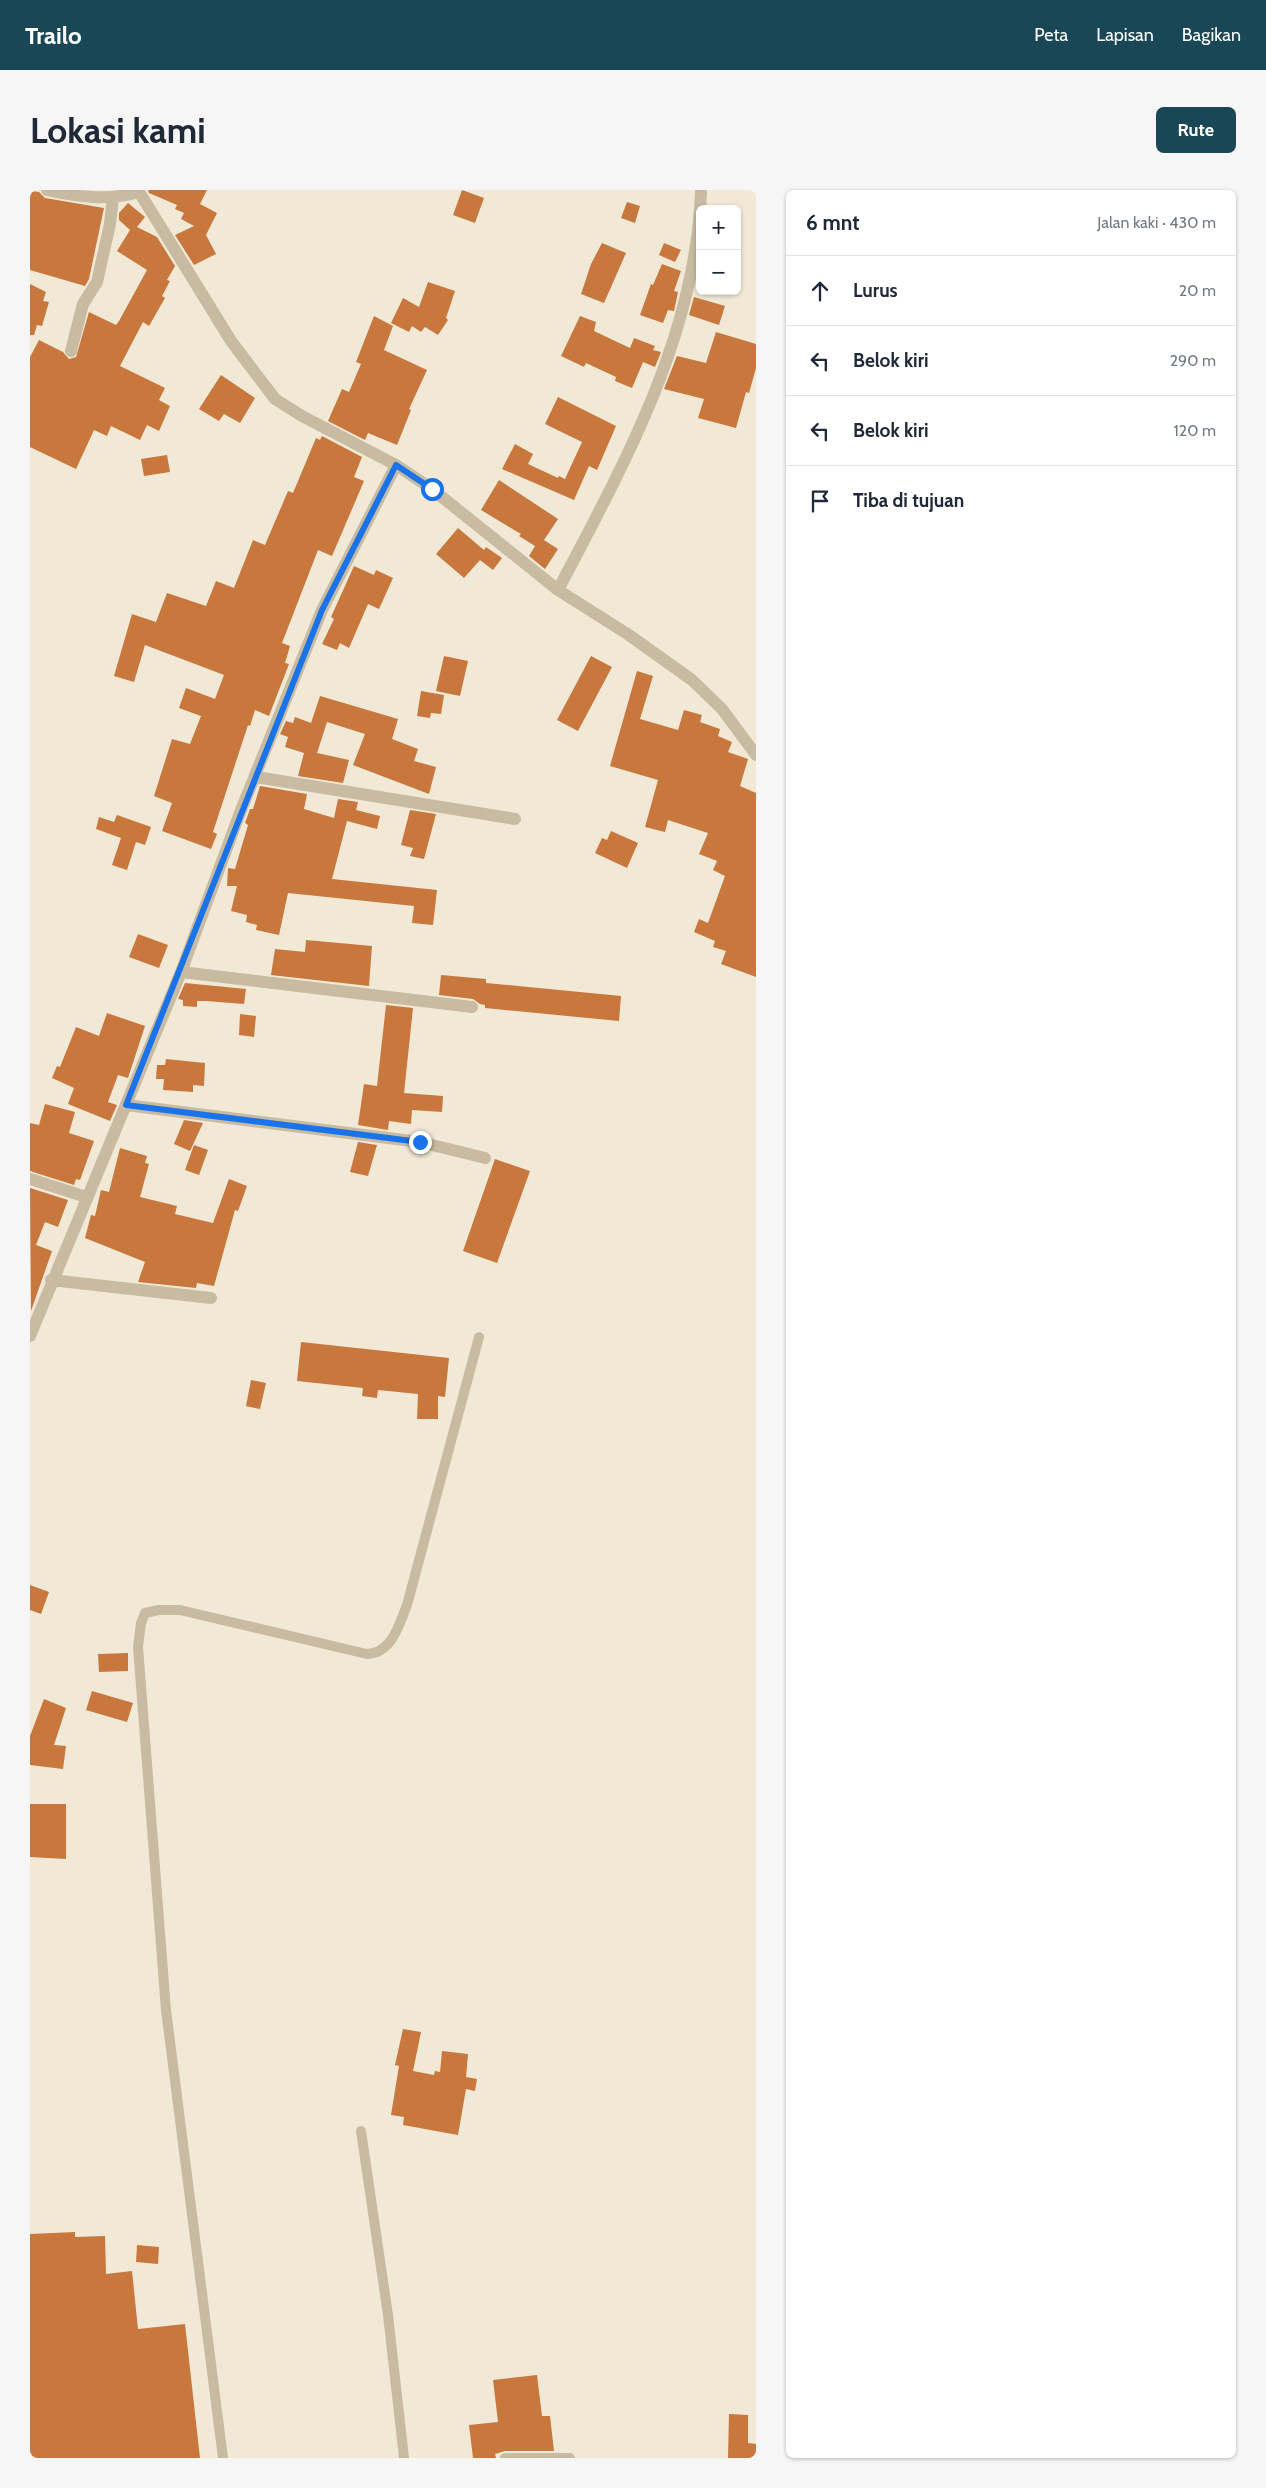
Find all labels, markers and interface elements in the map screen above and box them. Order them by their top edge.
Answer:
text: Trailo [25,21,82,50]
text: Peta [1034,24,1068,46]
text: Lapisan [1096,24,1154,46]
text: Bagikan [1182,24,1241,46]
button: Rute [1156,107,1236,153]
text: Lokasi kami [30,109,206,152]
map controls [696,205,741,295]
button: + [696,205,741,250]
text: 6 mnt [806,210,859,235]
text: Jalan kaki · 430 m [1097,213,1216,232]
button: − [696,250,741,295]
icon: ahead [806,277,834,305]
text: Lurus [853,279,898,302]
text: 20 m [1179,281,1216,300]
icon: left [806,347,834,375]
text: Belok kiri [853,349,929,372]
text: 290 m [1170,351,1216,370]
icon: left [806,417,834,445]
text: Belok kiri [853,419,929,442]
text: 120 m [1174,421,1216,440]
route start [421,478,444,501]
icon: arrive [806,487,834,515]
text: Tiba di tujuan [853,489,964,512]
route end [409,1131,432,1154]

